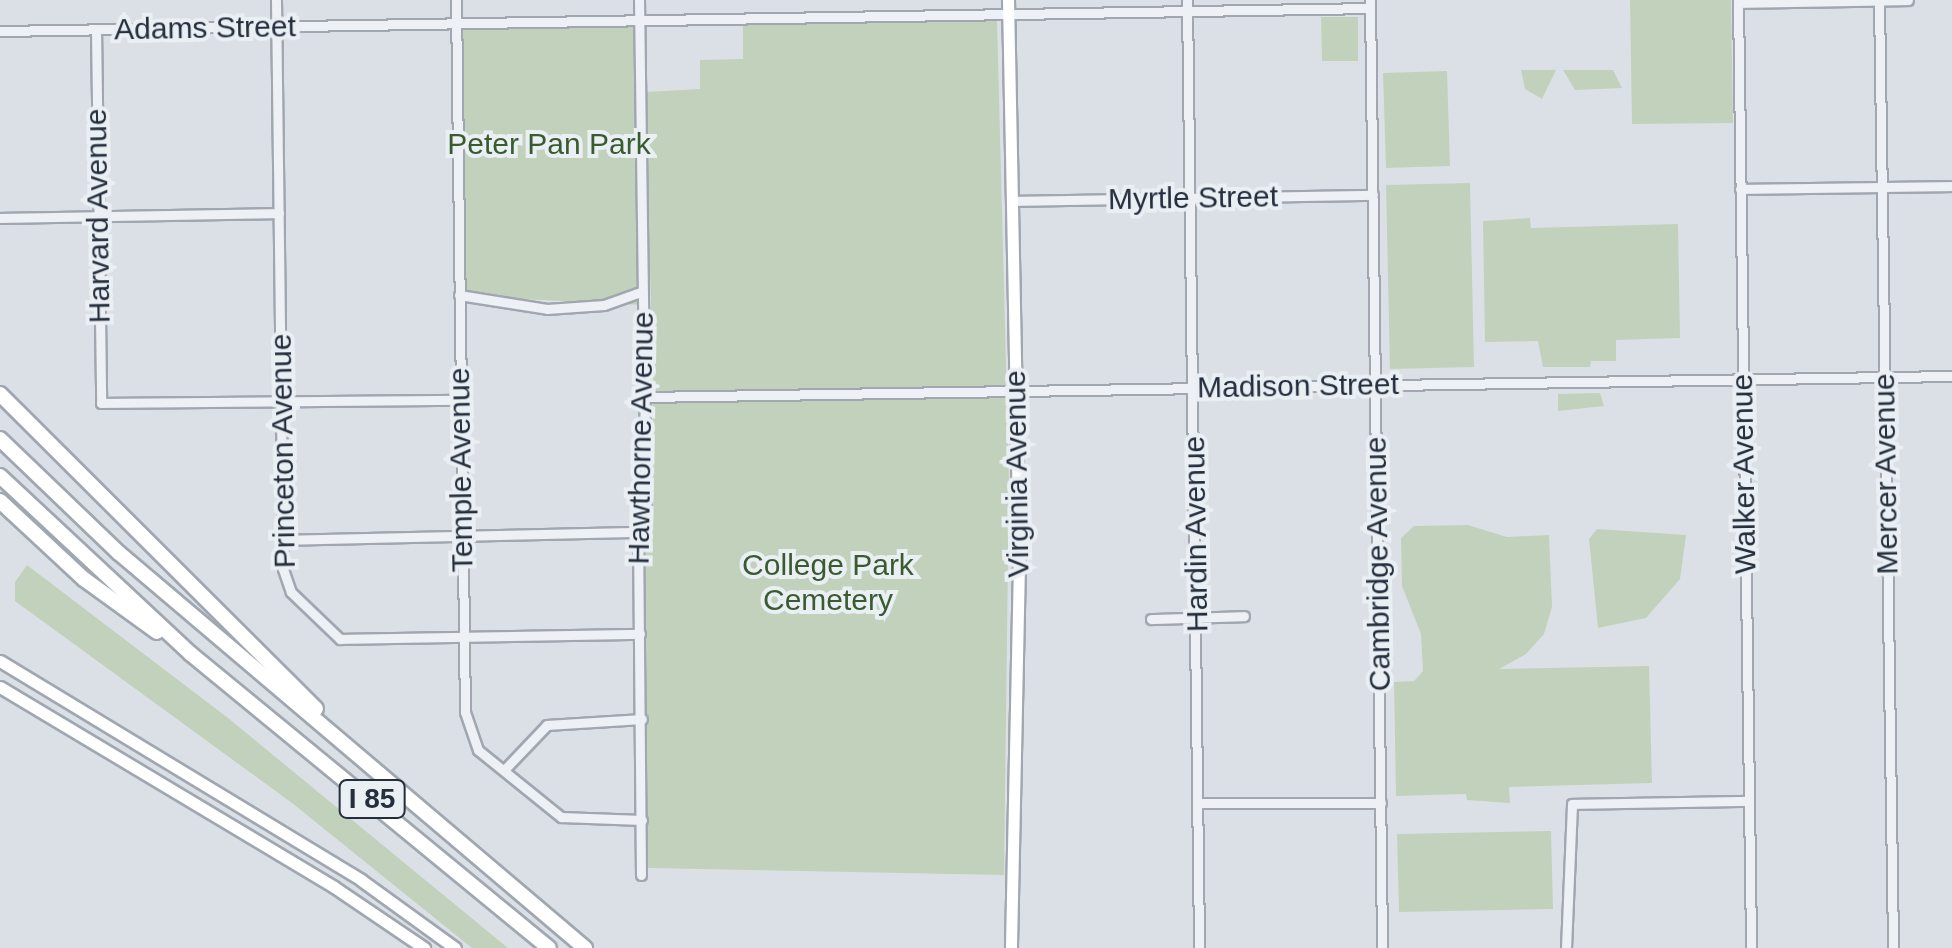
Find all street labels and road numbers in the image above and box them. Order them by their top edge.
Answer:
street label: Adams Street [114,8,296,48]
street label: Harvard Avenue [78,108,118,324]
street label: Myrtle Street [1108,179,1278,217]
street label: Hawthorne Avenue [621,310,661,566]
street label: Princeton Avenue [263,333,303,569]
street label: Madison Street [1197,366,1399,406]
street label: Temple Avenue [441,367,481,573]
street label: Virginia Avenue [997,369,1037,579]
street label: Mercer Avenue [1866,372,1906,576]
street label: Walker Avenue [1724,373,1764,575]
street label: Hardin Avenue [1176,435,1216,633]
street label: Cambridge Avenue [1358,436,1398,692]
road number: I 85 [337,776,407,822]

